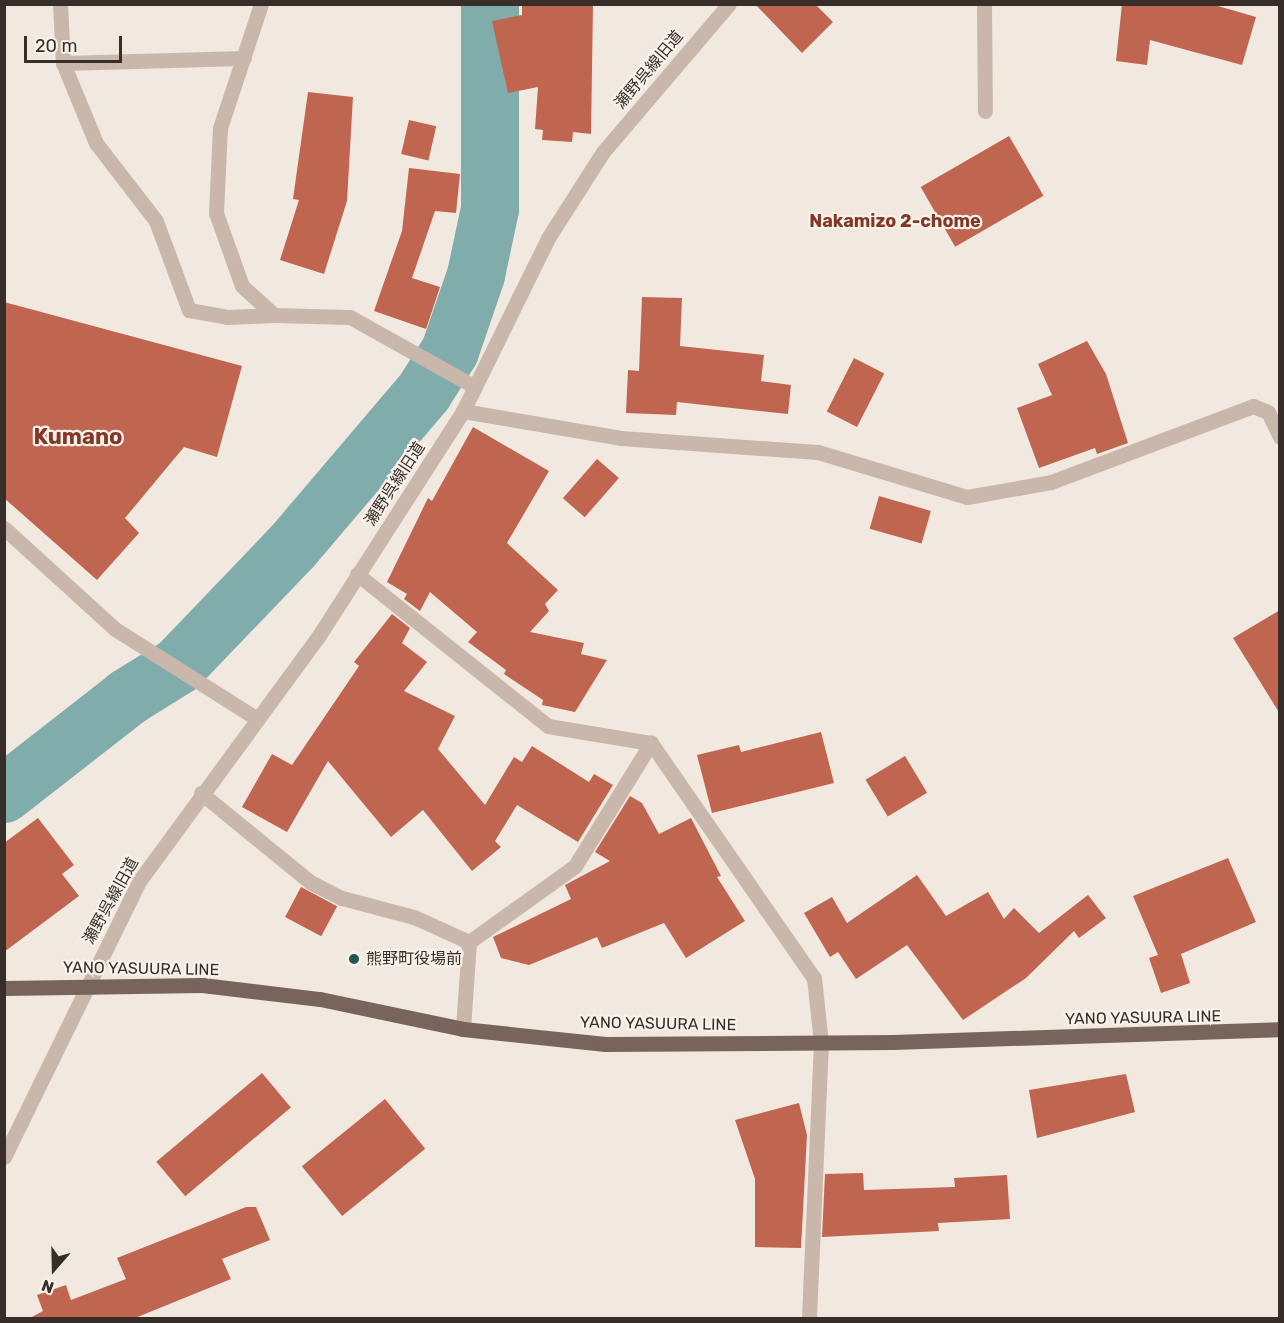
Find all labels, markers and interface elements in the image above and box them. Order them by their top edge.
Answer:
scale bar [27,24,124,62]
street label: 瀬野呉線旧道 [611,27,687,113]
text: 20 m [35,35,77,57]
district label: Nakamizo 2-chome [809,210,981,232]
district label: Kumano [34,424,122,450]
street label: 瀬野呉線旧道 [361,439,429,529]
street label: 瀬野呉線旧道 [79,854,143,948]
place label: 熊野町役場前 [366,949,462,969]
marker: 熊野町役場前 [347,952,361,966]
street label: YANO YASUURA LINE [62,958,220,980]
street label: YANO YASUURA LINE [1064,1007,1222,1029]
street label: YANO YASUURA LINE [579,1013,737,1035]
north arrow [24,1239,84,1299]
text: N [39,1275,56,1297]

